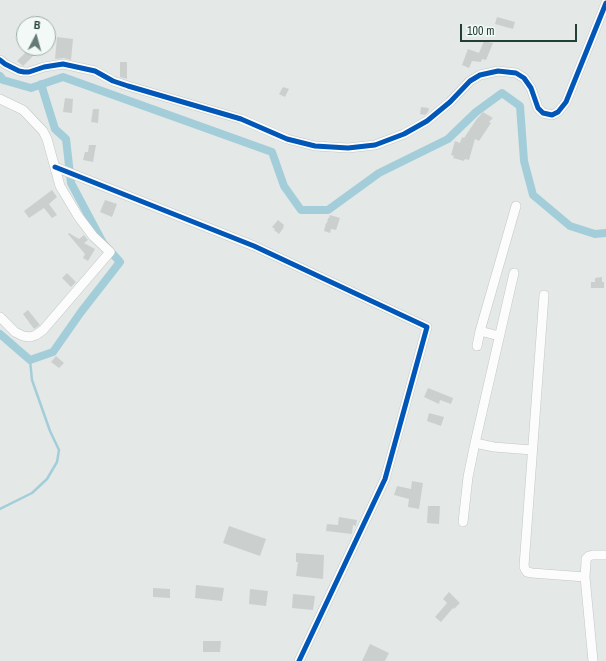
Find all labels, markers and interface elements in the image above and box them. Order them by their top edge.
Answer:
north arrow [16,16,56,56]
scale bar [462,16,579,42]
text: B [33,18,41,32]
text: 100 m [467,23,494,39]

